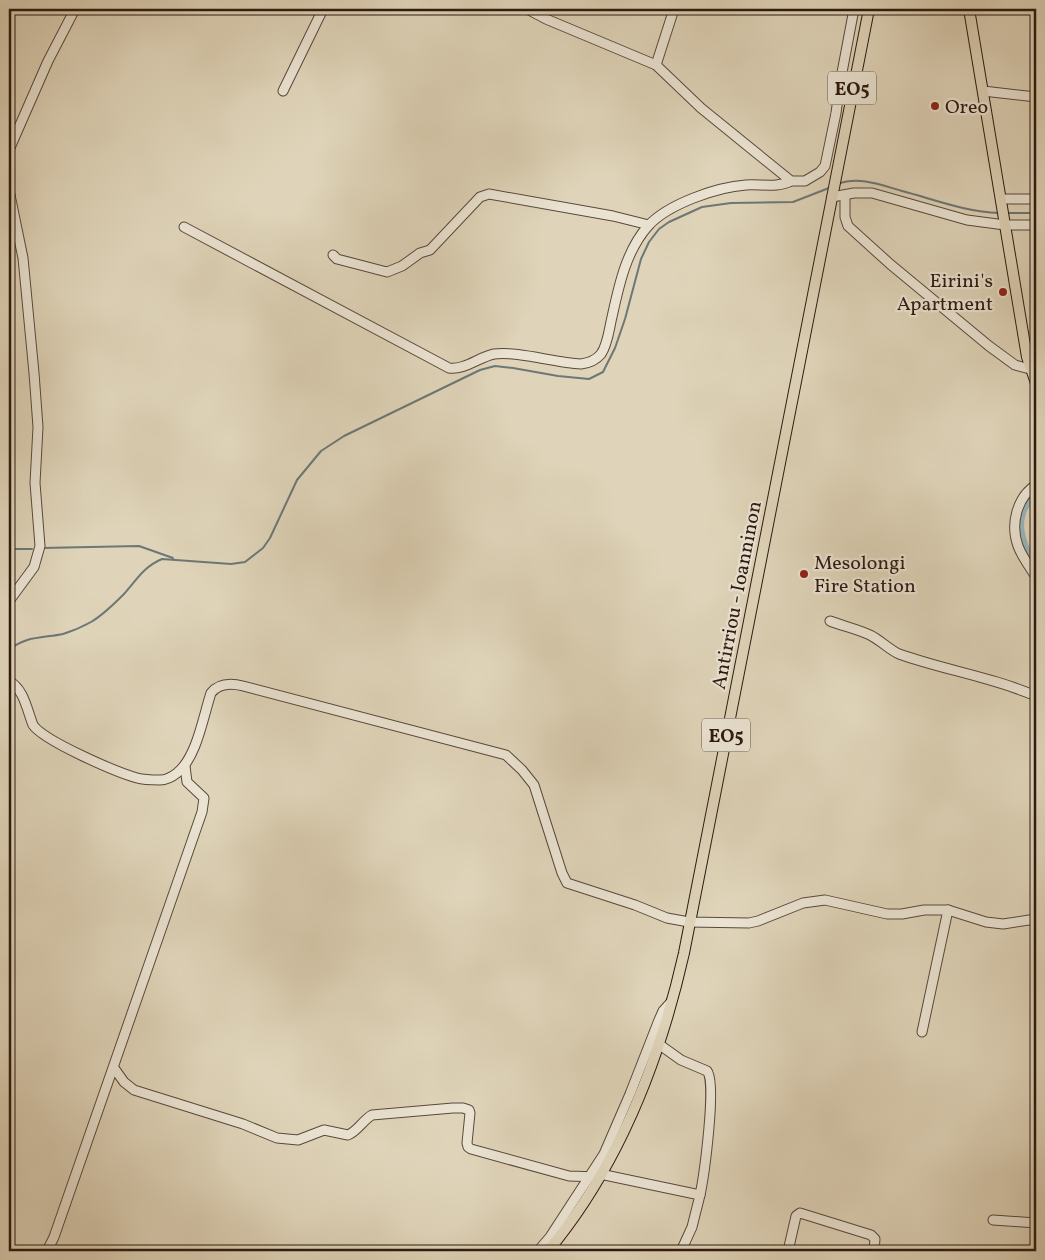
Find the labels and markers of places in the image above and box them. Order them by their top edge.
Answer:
place label: Oreo [945,94,988,122]
marker: Oreo [929,100,941,112]
place label: Eirini's Apartment [897,268,993,319]
marker: Eirini's Apartment [997,286,1009,298]
place label: Mesolongi Fire Station [814,550,916,601]
marker: Mesolongi Fire Station [798,568,810,580]

